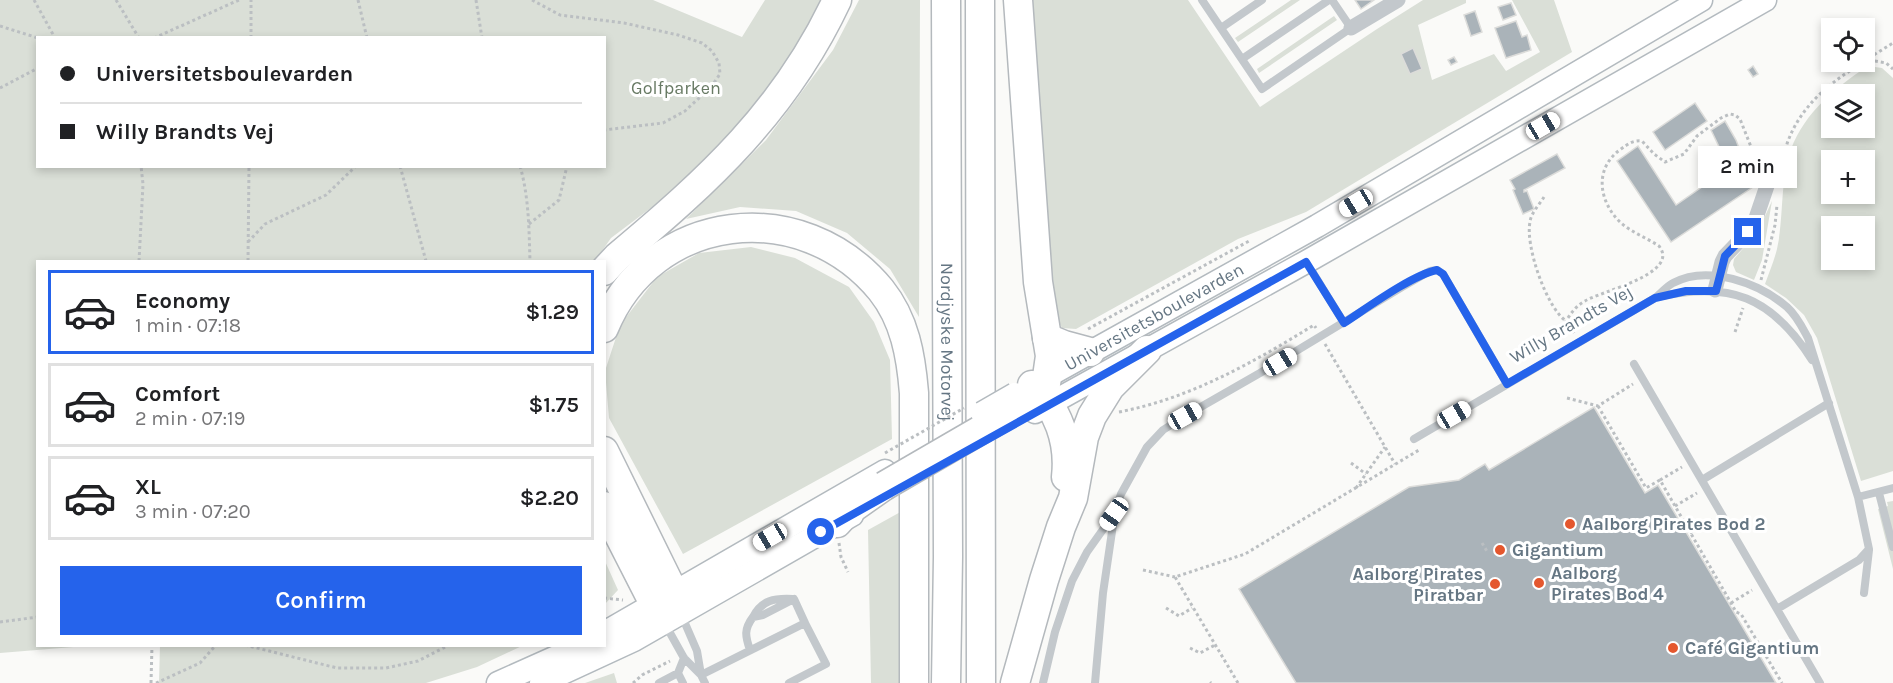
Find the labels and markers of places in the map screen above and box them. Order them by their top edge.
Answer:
place label: Aalborg Pirates Bod 2 [1582,513,1765,535]
marker: Aalborg Pirates Bod 2 [1563,517,1577,531]
place label: Gigantium [1512,539,1604,561]
marker: Gigantium [1493,543,1507,557]
place label: Aalborg Pirates Bod 4 [1551,562,1664,605]
place label: Aalborg Pirates Piratbar [1352,563,1483,606]
marker: Aalborg Pirates Bod 4 [1532,576,1546,590]
marker: Aalborg Pirates Piratbar [1488,577,1502,591]
place label: Café Gigantium [1685,637,1819,659]
marker: Café Gigantium [1666,641,1680,655]

